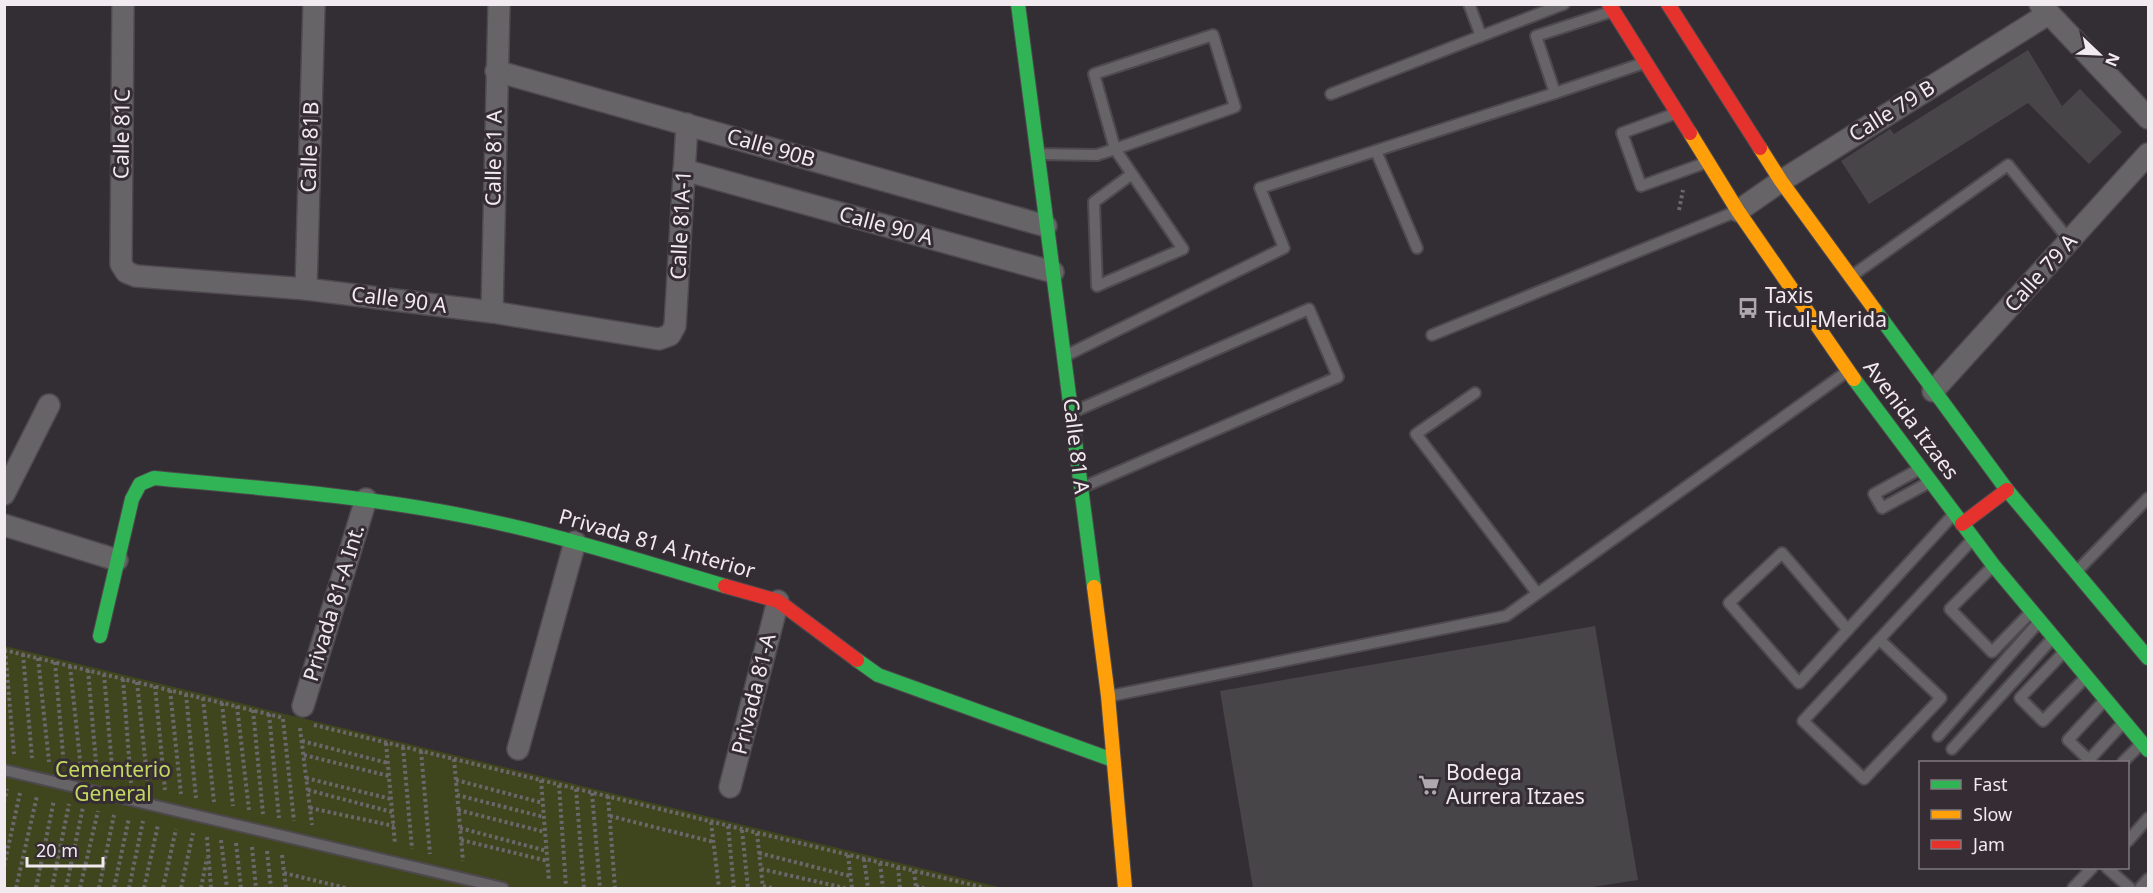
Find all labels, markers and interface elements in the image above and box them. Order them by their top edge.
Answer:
north arrow [2069,24,2129,84]
text: N [2100,50,2125,70]
street label: Calle 79 B [1843,73,1940,148]
street label: Calle 81C [106,88,136,179]
street label: Calle 81B [293,101,325,193]
street label: Calle 81 A [478,109,508,206]
street label: Calle 90B [724,121,819,173]
street label: Calle 81A-1 [663,170,697,280]
street label: Calle 90 A [836,199,937,251]
street label: Calle 79 A [1998,227,2083,317]
street label: Calle 90 A [350,279,449,319]
place label: Taxis Ticul-Merida [1765,281,1887,333]
bus stop icon: Taxis Ticul-Merida [1736,296,1760,320]
street label: Avenida Itzaes [1858,354,1966,485]
street label: Calle 81 A [1057,396,1097,496]
street label: Privada 81 A Interior [556,502,759,585]
street label: Privada 81-A Int. [296,521,370,684]
street label: Privada 81-A [724,630,782,757]
park label: Cementerio General [55,755,171,807]
place label: Bodega Aurrera Itzaes [1446,758,1585,810]
legend [1919,761,2129,869]
text: Fast [1973,772,2008,796]
supermarket icon: Bodega Aurrera Itzaes [1417,773,1441,797]
text: Slow [1973,802,2012,826]
scale bar [27,830,104,868]
text: Jam [1971,832,2005,856]
text: 20 m [36,838,78,862]

